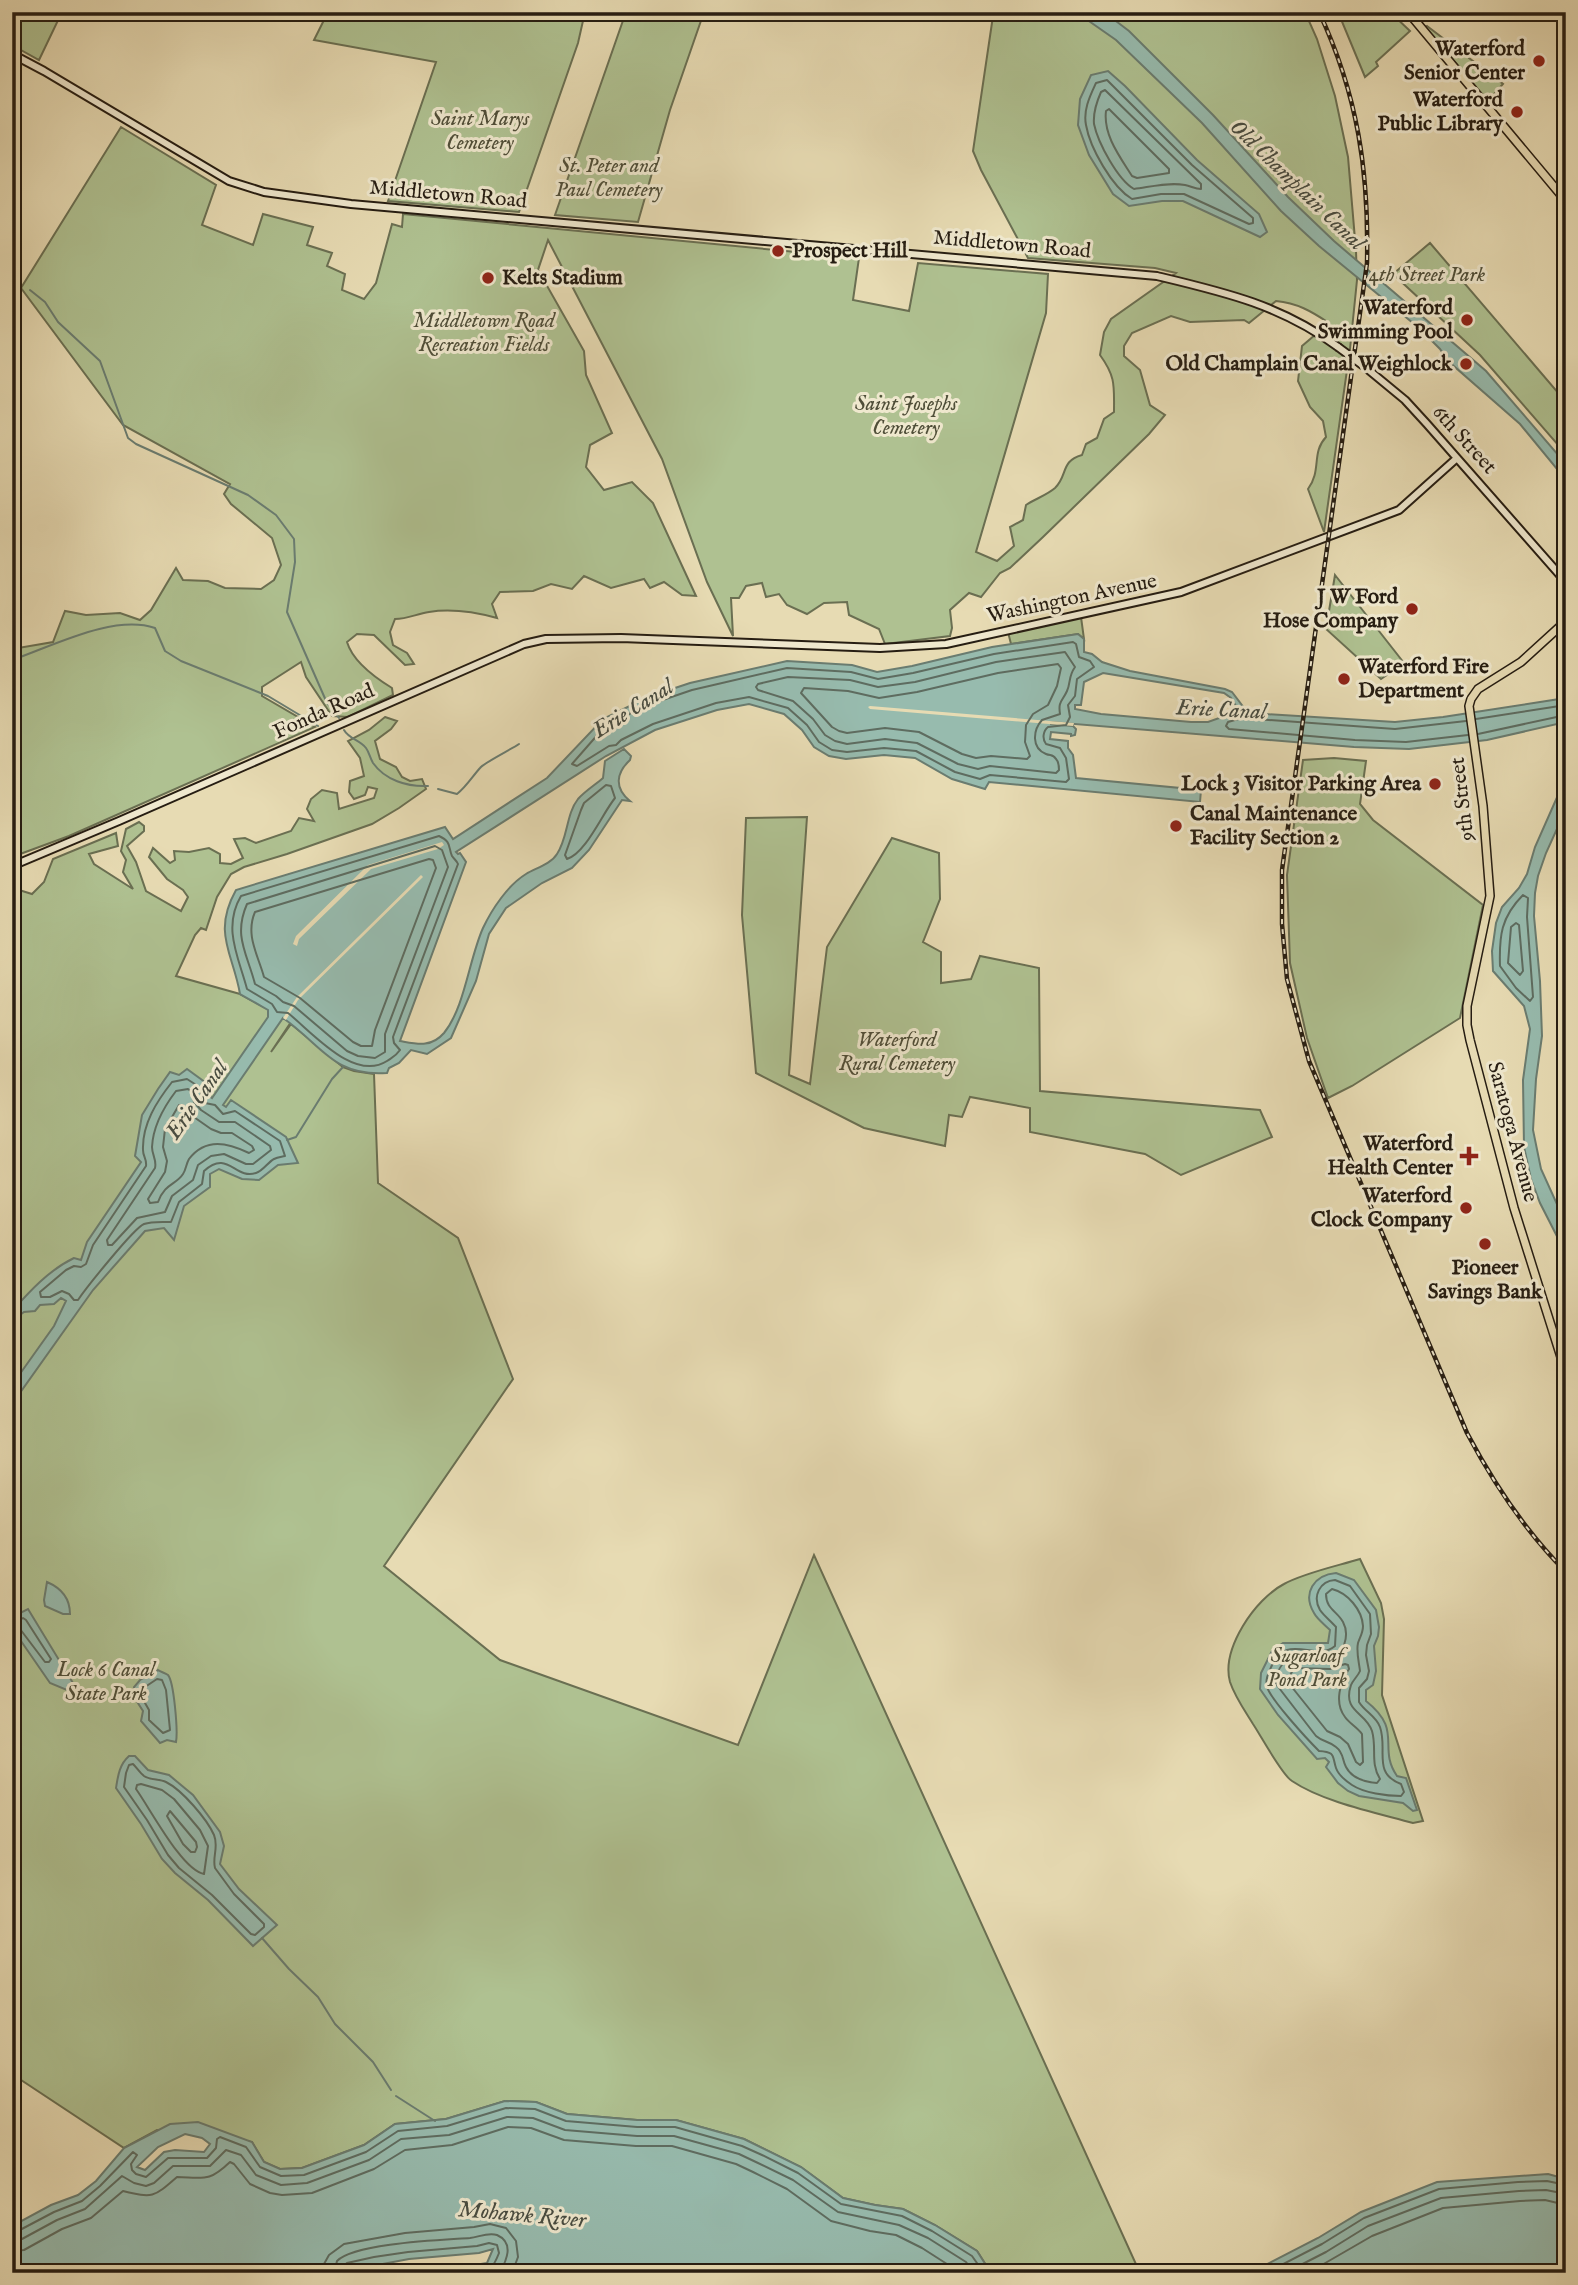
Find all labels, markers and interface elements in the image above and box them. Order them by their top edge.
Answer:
place label: Waterford Senior Center [1404,36,1526,87]
marker: Waterford Senior Center [1531,53,1547,69]
place label: Waterford Public Library [1378,87,1504,138]
marker: Waterford Public Library [1509,104,1525,120]
park label: Saint Marys Cemetery [431,106,530,157]
water label: Old Champlain Canal [1223,113,1372,258]
park label: St. Peter and Paul Cemetery [555,153,663,204]
street label: Middletown Road [368,175,529,215]
street label: Middletown Road [932,225,1093,265]
place label: Prospect Hill [792,238,909,265]
marker: Prospect Hill [770,243,786,259]
park label: 4th Street Park [1369,262,1486,289]
place label: Kelts Stadium [502,265,623,292]
marker: Kelts Stadium [480,270,496,286]
place label: Waterford Swimming Pool [1318,295,1454,346]
park label: Middletown Road Recreation Fields [413,308,557,359]
marker: Waterford Swimming Pool [1459,312,1475,328]
place label: Old Champlain Canal Weighlock [1165,351,1453,378]
marker: Old Champlain Canal Weighlock [1458,356,1474,372]
park label: Saint Josephs Cemetery [855,391,958,442]
street label: 6th Street [1426,400,1502,480]
street label: Washington Avenue [985,568,1160,630]
place label: J W Ford Hose Company [1263,584,1399,635]
marker: J W Ford Hose Company [1404,601,1420,617]
place label: Waterford Fire Department [1357,654,1489,705]
marker: Waterford Fire Department [1336,671,1352,687]
water label: Erie Canal [586,672,680,746]
street label: Fonda Road [269,677,380,746]
water label: Erie Canal [1174,693,1268,727]
street label: 9th Street [1444,756,1482,843]
place label: Lock 3 Visitor Parking Area [1181,771,1422,798]
marker: Lock 3 Visitor Parking Area [1427,776,1443,792]
place label: Canal Maintenance Facility Section 2 [1190,801,1358,852]
marker: Canal Maintenance Facility Section 2 [1168,818,1184,834]
park label: Waterford Rural Cemetery [839,1027,955,1078]
water label: Erie Canal [159,1053,236,1146]
street label: Saratoga Avenue [1480,1059,1544,1206]
place label: Waterford Health Center [1327,1131,1454,1182]
marker: Waterford Health Center [1459,1146,1479,1166]
place label: Waterford Clock Company [1311,1183,1453,1234]
marker: Waterford Clock Company [1458,1200,1474,1216]
marker: Pioneer Savings Bank [1477,1236,1493,1252]
place label: Pioneer Savings Bank [1428,1255,1543,1306]
park label: Sugarloaf Pond Park [1267,1643,1348,1694]
park label: Lock 6 Canal State Park [56,1657,157,1708]
water label: Mohawk River [457,2195,588,2235]

